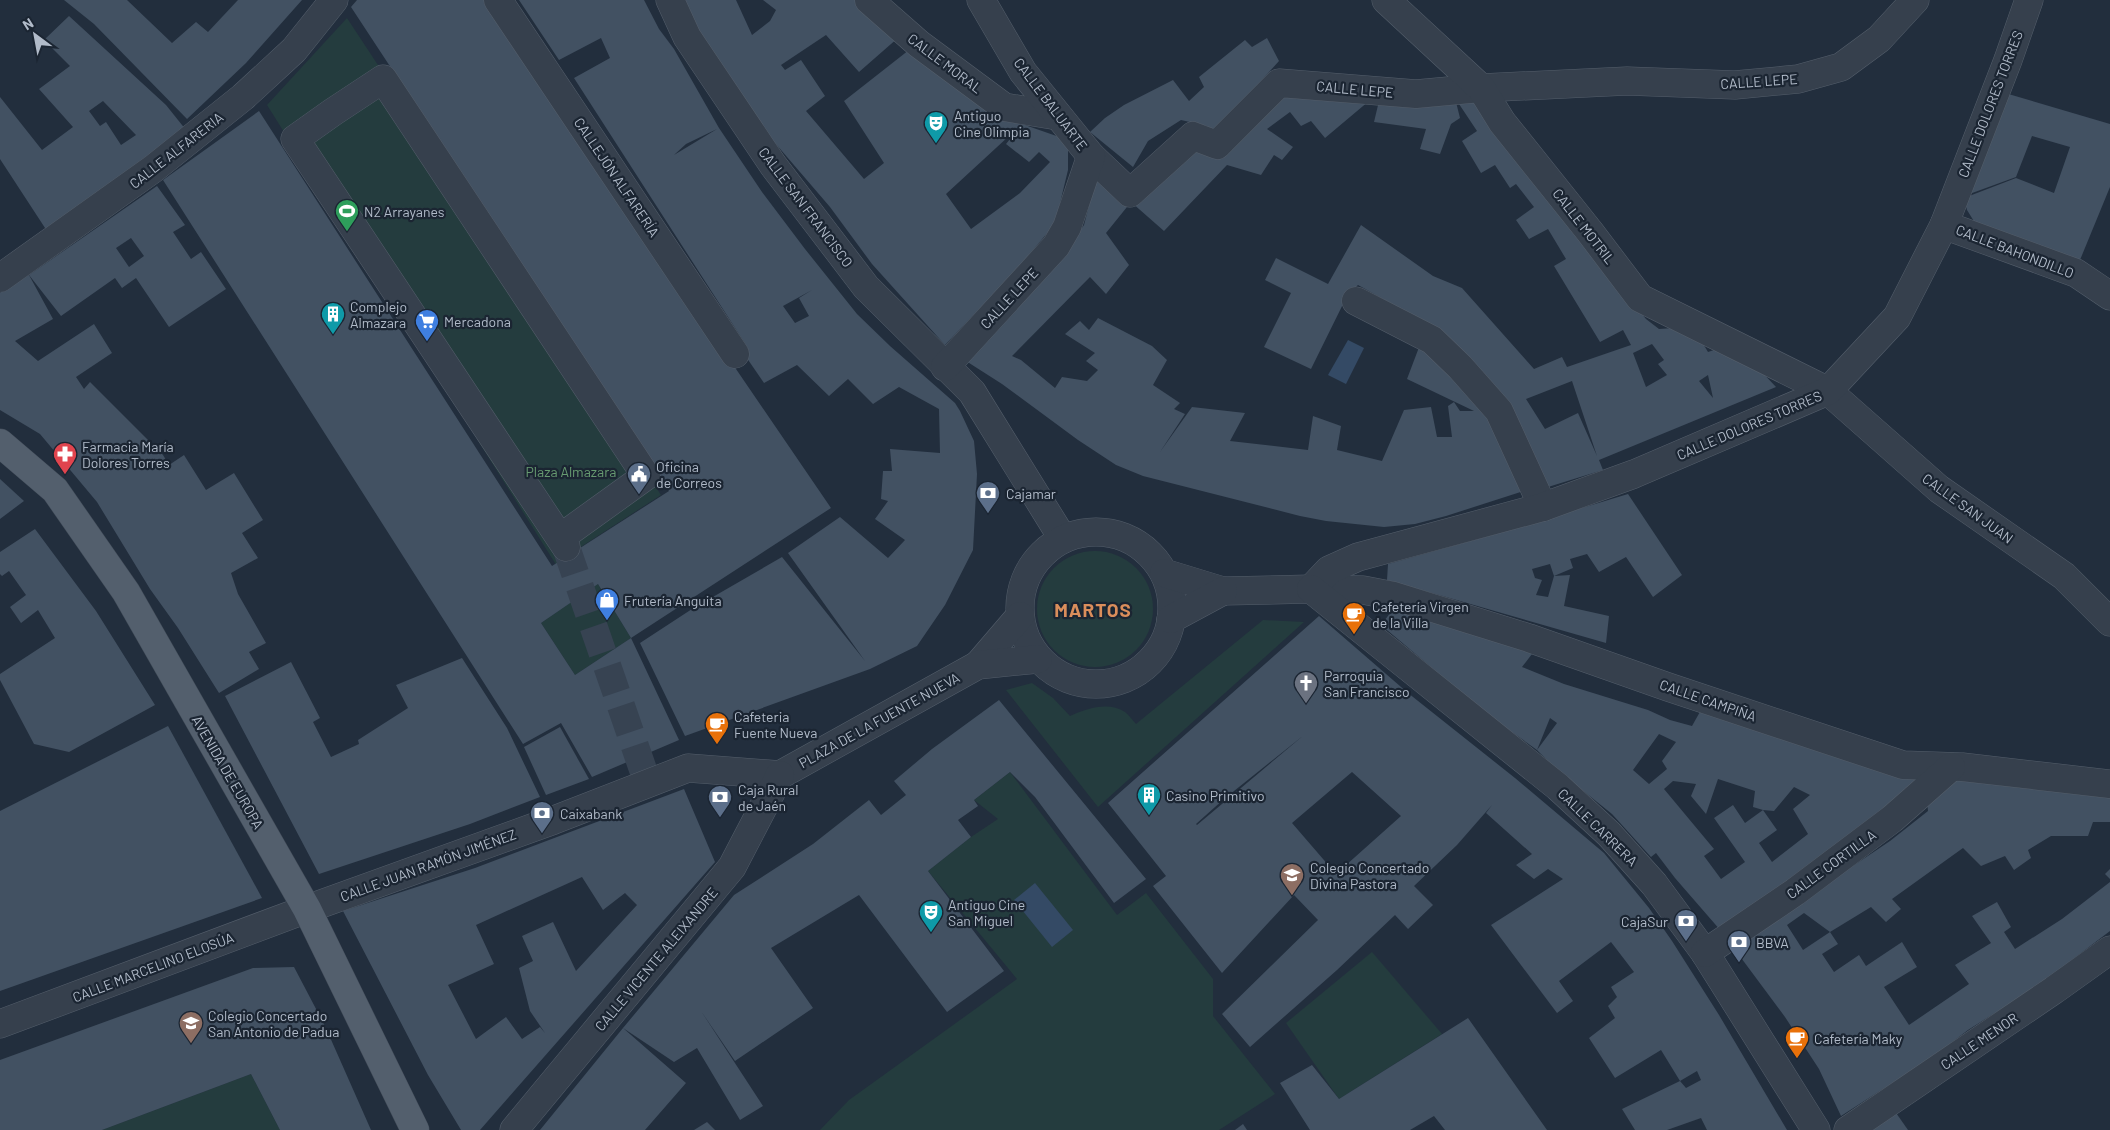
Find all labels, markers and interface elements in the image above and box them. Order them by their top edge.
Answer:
north arrow [10,10,60,60]
text: N [19,14,36,33]
street label: CALLE DOLORES TORRES [1954,28,2026,180]
street label: CALLE MORAL [905,30,985,96]
street label: CALLE BALUARTE [1011,54,1091,154]
street label: CALLE LEPE [1720,70,1798,92]
street label: CALLE LEPE [1316,77,1394,101]
place label: Antiguo Cine Olimpia [954,107,1029,140]
street label: CALLE ALFARERIA [126,108,227,192]
theatre icon: Antiguo Cine Olimpia [923,110,949,144]
street label: CALLEJÓN ALFARERÍA [571,114,664,240]
street label: CALLE SAN FRANCISCO [755,144,857,270]
street label: CALLE MOTRIL [1549,185,1619,267]
sports icon: N2 Arrayanes [334,198,360,232]
place label: N2 Arrayanes [364,203,445,220]
street label: CALLE BAHONDILLO [1954,221,2076,281]
street label: CALLE LEPE [976,264,1042,332]
place label: Complejo Almazara [350,298,407,331]
building icon: Complejo Almazara [320,301,346,335]
supermarket icon: Mercadona [414,308,440,342]
place label: Mercadona [444,313,511,330]
street label: CALLE DOLORES TORRES [1674,387,1824,463]
place label: Farmacia María Dolores Torres [82,438,174,471]
pharmacy icon: Farmacia María Dolores Torres [52,441,78,475]
place label: Oficina de Correos [656,458,722,491]
public building icon: Oficina de Correos [626,461,652,495]
park label: Plaza Almazara [526,463,616,480]
street label: CALLE SAN JUAN [1919,469,2017,547]
bank icon: Cajamar [975,480,1001,514]
place label: Cajamar [1006,485,1056,502]
shop icon: Frutería Anguita [594,587,620,621]
place label: Frutería Anguita [624,592,722,609]
district label: MARTOS [1054,598,1132,621]
place label: Cafetería Virgen de la Villa [1372,598,1469,631]
cafe icon: Cafetería Virgen de la Villa [1341,601,1367,635]
place label: Parroquia San Francisco [1324,667,1410,700]
street label: PLAZA DE LA FUENTE NUEVA [796,668,963,771]
church icon: Parroquia San Francisco [1293,670,1319,704]
street label: CALLE CAMPIÑA [1657,676,1759,725]
place label: Cafeteria Fuente Nueva [734,708,817,741]
cafe icon: Cafeteria Fuente Nueva [704,711,730,745]
street label: AVENIDA DE EUROPA [189,712,268,832]
place label: Caja Rural de Jaén [738,781,798,814]
building icon: Casino Primitivo [1136,782,1162,816]
bank icon: Caja Rural de Jaén [707,784,733,818]
street label: CALLE CARRERA [1555,785,1642,870]
place label: Casino Primitivo [1166,787,1265,804]
bank icon: Caixabank [529,800,555,834]
place label: Caixabank [560,805,622,822]
street label: CALLE JUAN RAMÓN JIMÉNEZ [338,825,518,905]
street label: CALLE CORTILLA [1783,826,1879,902]
place label: Colegio Concertado Divina Pastora [1310,859,1429,892]
school or university icon: Colegio Concertado Divina Pastora [1279,862,1305,896]
street label: CALLE VICENTE ALEIXANDRE [591,884,721,1034]
place label: Antiguo Cine San Miguel [948,896,1025,929]
theatre icon: Antiguo Cine San Miguel [918,899,944,933]
bank icon: CajaSur [1673,908,1699,942]
place label: CajaSur [1621,913,1668,930]
street label: CALLE MARCELINO ELOSÚA [70,928,237,1006]
bank icon: BBVA [1726,929,1752,963]
place label: BBVA [1756,934,1789,951]
place label: Colegio Concertado San Antonio de Padua [208,1007,339,1040]
street label: CALLE MENOR [1937,1009,2021,1073]
school or university icon: Colegio Concertado San Antonio de Padua [178,1010,204,1044]
cafe icon: Cafetería Maky [1784,1025,1810,1059]
place label: Cafetería Maky [1814,1030,1903,1047]

